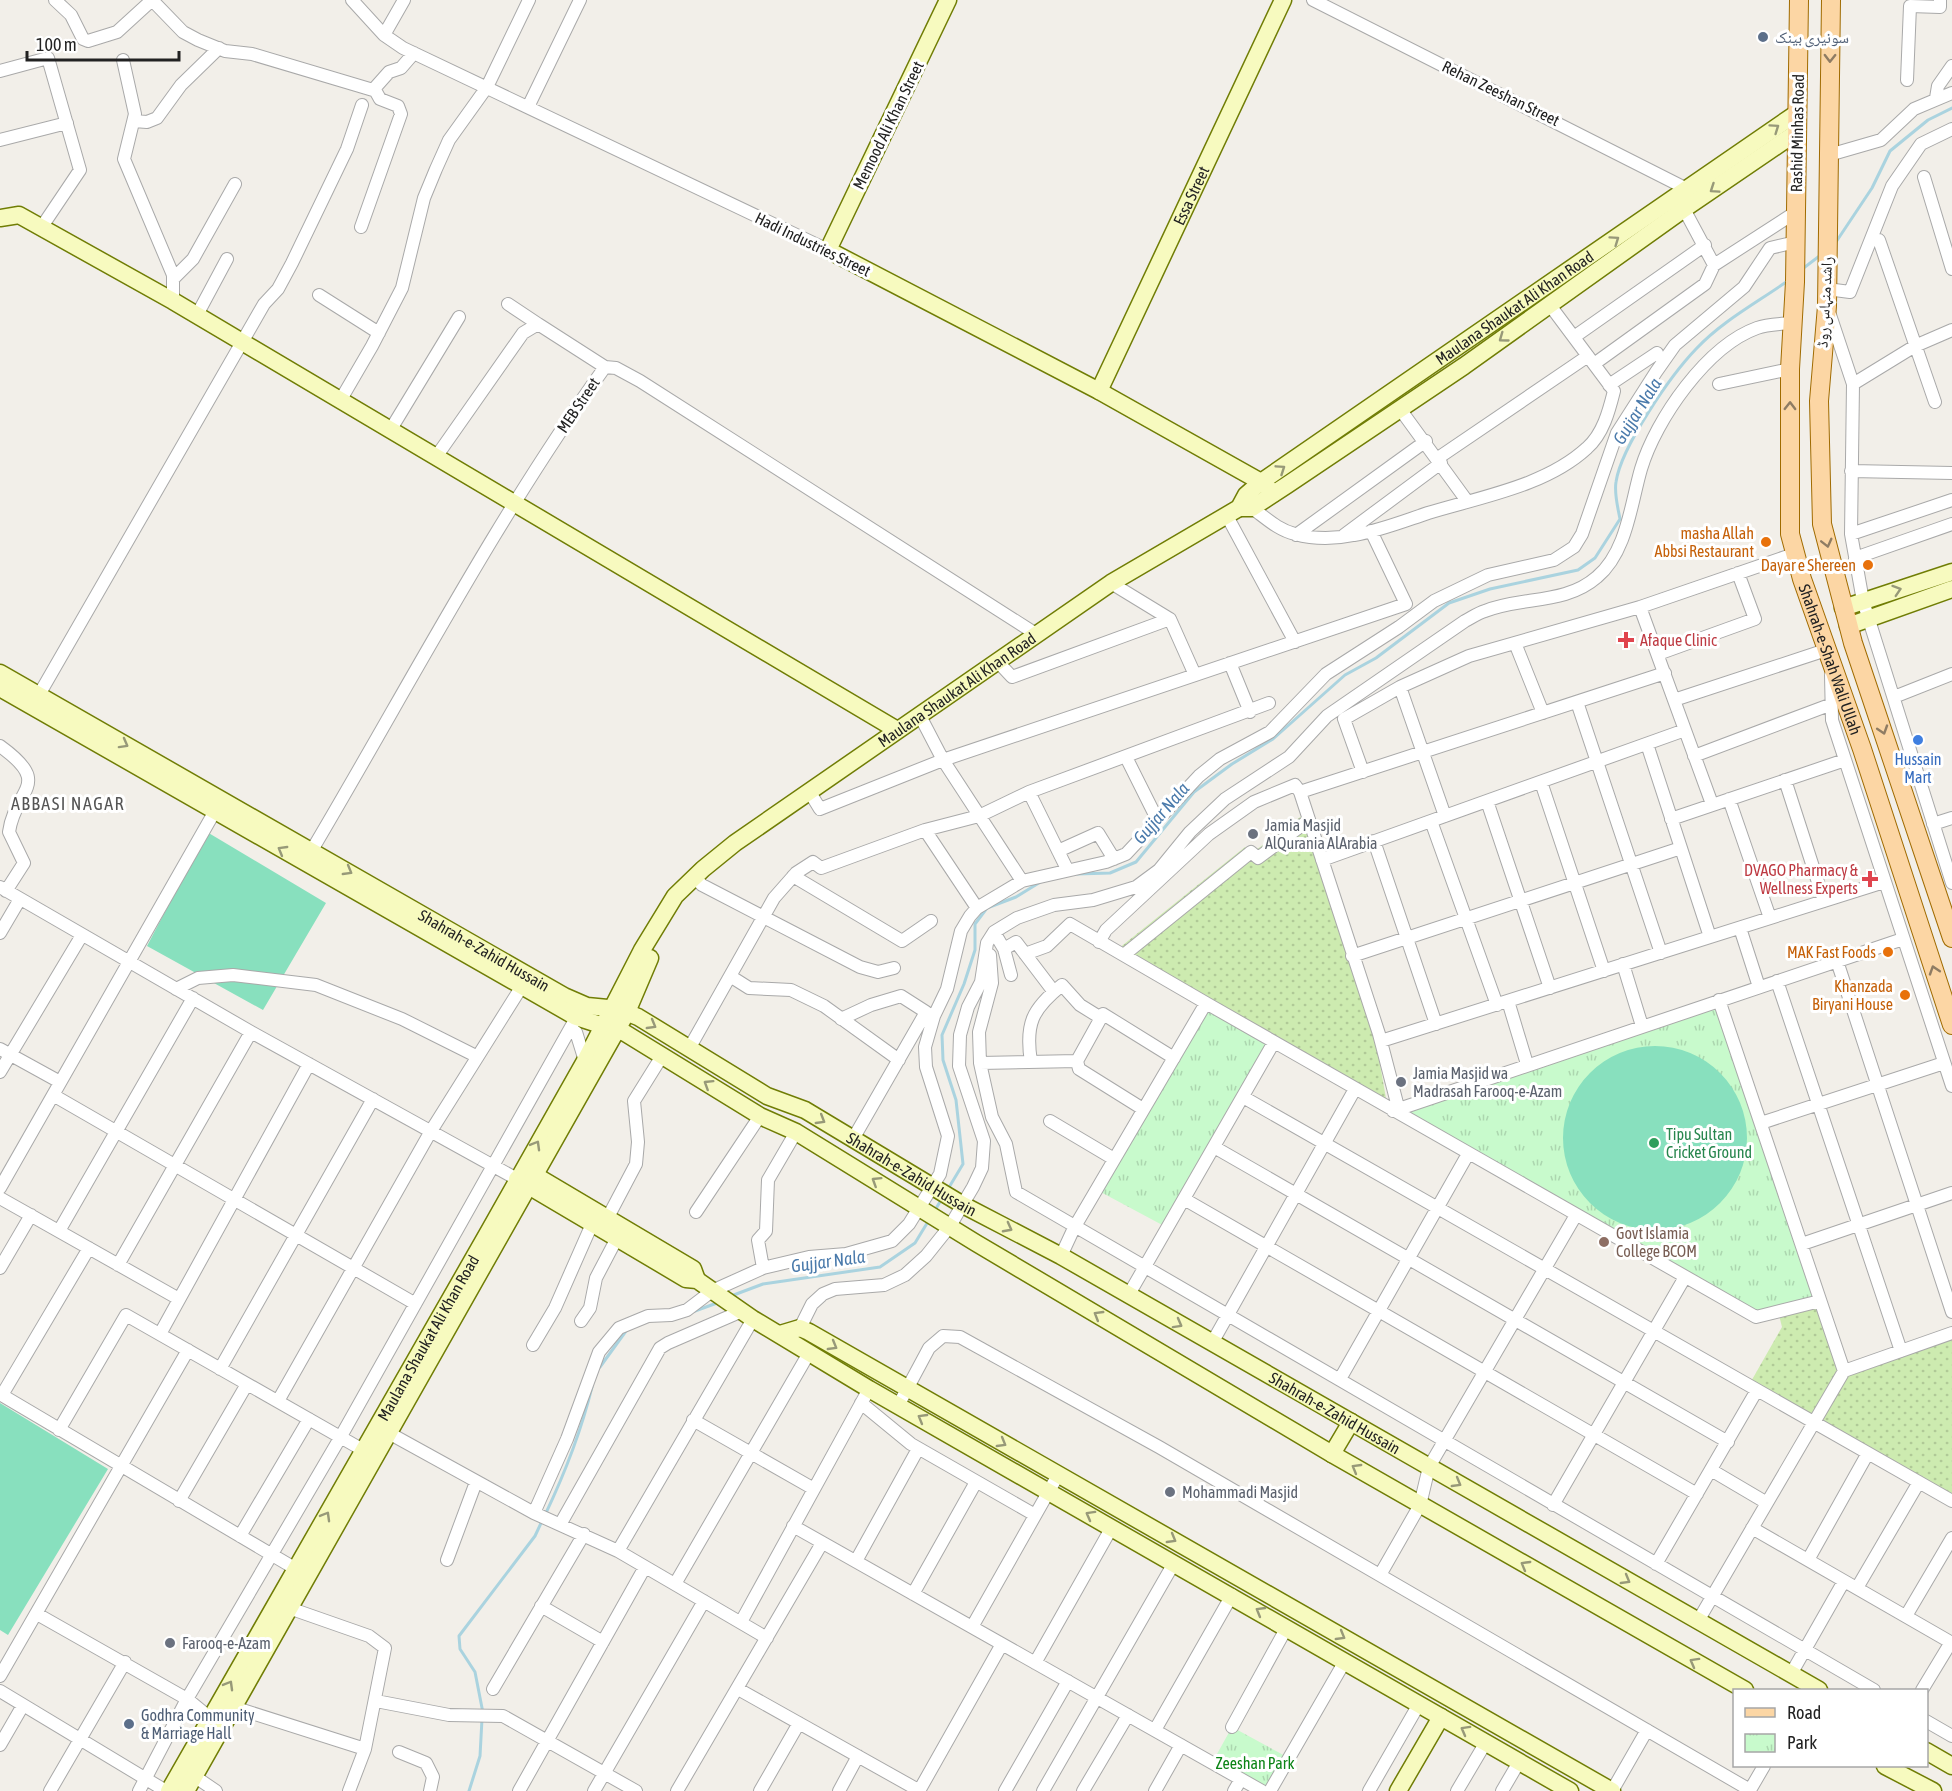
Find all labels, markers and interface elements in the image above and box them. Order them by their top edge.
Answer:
scale bar [27,24,178,62]
place label: سونیری بینک [1775,28,1849,48]
marker: سونیری بینک [1756,30,1770,44]
text: 100 m [36,34,77,55]
one-way arrow [1824,54,1836,63]
street label: Rehan Zeeshan Street [1440,57,1563,129]
street label: Memood Ali Khan Street [849,58,927,192]
street label: Rashid Minhas Road [1787,74,1807,192]
one-way arrow [1768,124,1779,135]
street label: Essa Street [1169,163,1213,228]
one-way arrow [1709,182,1720,193]
street label: Hadi Industries Street [752,208,874,280]
one-way arrow [1608,236,1619,247]
street label: Maulana Shaukat Ali Khan Road [1432,247,1597,368]
street label: راشد منہاس روڈ [1813,256,1837,348]
one-way arrow [1498,330,1509,341]
water label: Gujjar Nala [1608,373,1666,448]
street label: MEB Street [553,374,603,436]
one-way arrow [1784,402,1796,411]
one-way arrow [1274,465,1285,476]
place label: masha Allah Abbsi Restaurant [1655,524,1754,560]
marker: masha Allah Abbsi Restaurant [1759,535,1773,549]
one-way arrow [1819,538,1832,548]
place label: Dayar e Shereen [1761,556,1856,575]
marker: Dayar e Shereen [1861,558,1875,572]
street label: Shahrah-e-Shah Wali Ullah [1796,582,1865,737]
one-way arrow [1891,585,1902,597]
street label: Maulana Shaukat Ali Khan Road [874,629,1039,750]
marker: Afaque Clinic [1617,631,1635,649]
place label: Afaque Clinic [1640,631,1717,650]
one-way arrow [1876,724,1888,735]
marker: Hussain Mart [1911,733,1925,747]
one-way arrow [118,737,128,748]
place label: Hussain Mart [1894,750,1942,786]
water label: Gujjar Nala [1129,778,1194,848]
district label: ABBASI NAGAR [11,793,125,814]
place label: Jamia Masjid AlQurania AlArabia [1265,816,1378,852]
marker: Jamia Masjid AlQurania AlArabia [1246,827,1260,841]
one-way arrow [278,846,288,858]
place label: DVAGO Pharmacy & Wellness Experts [1744,861,1859,898]
one-way arrow [342,864,353,875]
marker: DVAGO Pharmacy & Wellness Experts [1863,872,1877,886]
street label: Shahrah-e-Zahid Hussain [416,906,553,995]
place label: MAK Fast Foods [1787,943,1876,961]
marker: MAK Fast Foods [1881,945,1895,959]
one-way arrow [1928,965,1941,976]
place label: Khanzada Biryani House [1812,977,1893,1014]
marker: Khanzada Biryani House [1898,988,1912,1002]
one-way arrow [645,1017,656,1029]
place label: Jamia Masjid wa Madrasah Farooq-e-Azam [1413,1064,1562,1101]
marker: Jamia Masjid wa Madrasah Farooq-e-Azam [1394,1075,1408,1089]
one-way arrow [703,1081,714,1092]
one-way arrow [815,1112,825,1124]
place label: Tipu Sultan Cricket Ground [1666,1125,1752,1161]
street label: Shahrah-e-Zahid Hussain [844,1128,980,1219]
marker: Tipu Sultan Cricket Ground [1647,1136,1661,1150]
one-way arrow [529,1141,540,1152]
one-way arrow [872,1176,882,1188]
one-way arrow [1002,1221,1013,1233]
place label: Govt Islamia College BCOM [1616,1224,1697,1261]
marker: Govt Islamia College BCOM [1597,1235,1611,1249]
water label: Gujjar Nala [790,1245,867,1277]
street label: Maulana Shaukat Ali Khan Road [374,1252,482,1424]
one-way arrow [1094,1310,1104,1322]
one-way arrow [1172,1316,1182,1328]
one-way arrow [827,1338,837,1350]
street label: Shahrah-e-Zahid Hussain [1266,1368,1404,1457]
one-way arrow [917,1413,928,1425]
one-way arrow [996,1436,1006,1447]
one-way arrow [1352,1464,1362,1475]
one-way arrow [1451,1476,1461,1487]
place label: Mohammadi Masjid [1182,1483,1298,1502]
marker: Mohammadi Masjid [1163,1485,1177,1499]
one-way arrow [1086,1511,1097,1522]
one-way arrow [318,1512,330,1522]
one-way arrow [1165,1532,1176,1544]
one-way arrow [1521,1561,1531,1572]
one-way arrow [1620,1573,1630,1584]
one-way arrow [1256,1607,1266,1619]
one-way arrow [1335,1629,1345,1640]
place label: Farooq-e-Azam [182,1634,271,1653]
marker: Farooq-e-Azam [163,1636,177,1650]
one-way arrow [1690,1658,1700,1669]
one-way arrow [222,1681,233,1691]
legend [1733,1689,1928,1767]
text: Road [1787,1702,1821,1723]
place label: Godhra Community & Marriage Hall [141,1706,255,1743]
marker: Godhra Community & Marriage Hall [122,1717,136,1731]
one-way arrow [1461,1726,1471,1737]
text: Park [1787,1732,1817,1753]
park label: Zeeshan Park [1215,1754,1295,1772]

